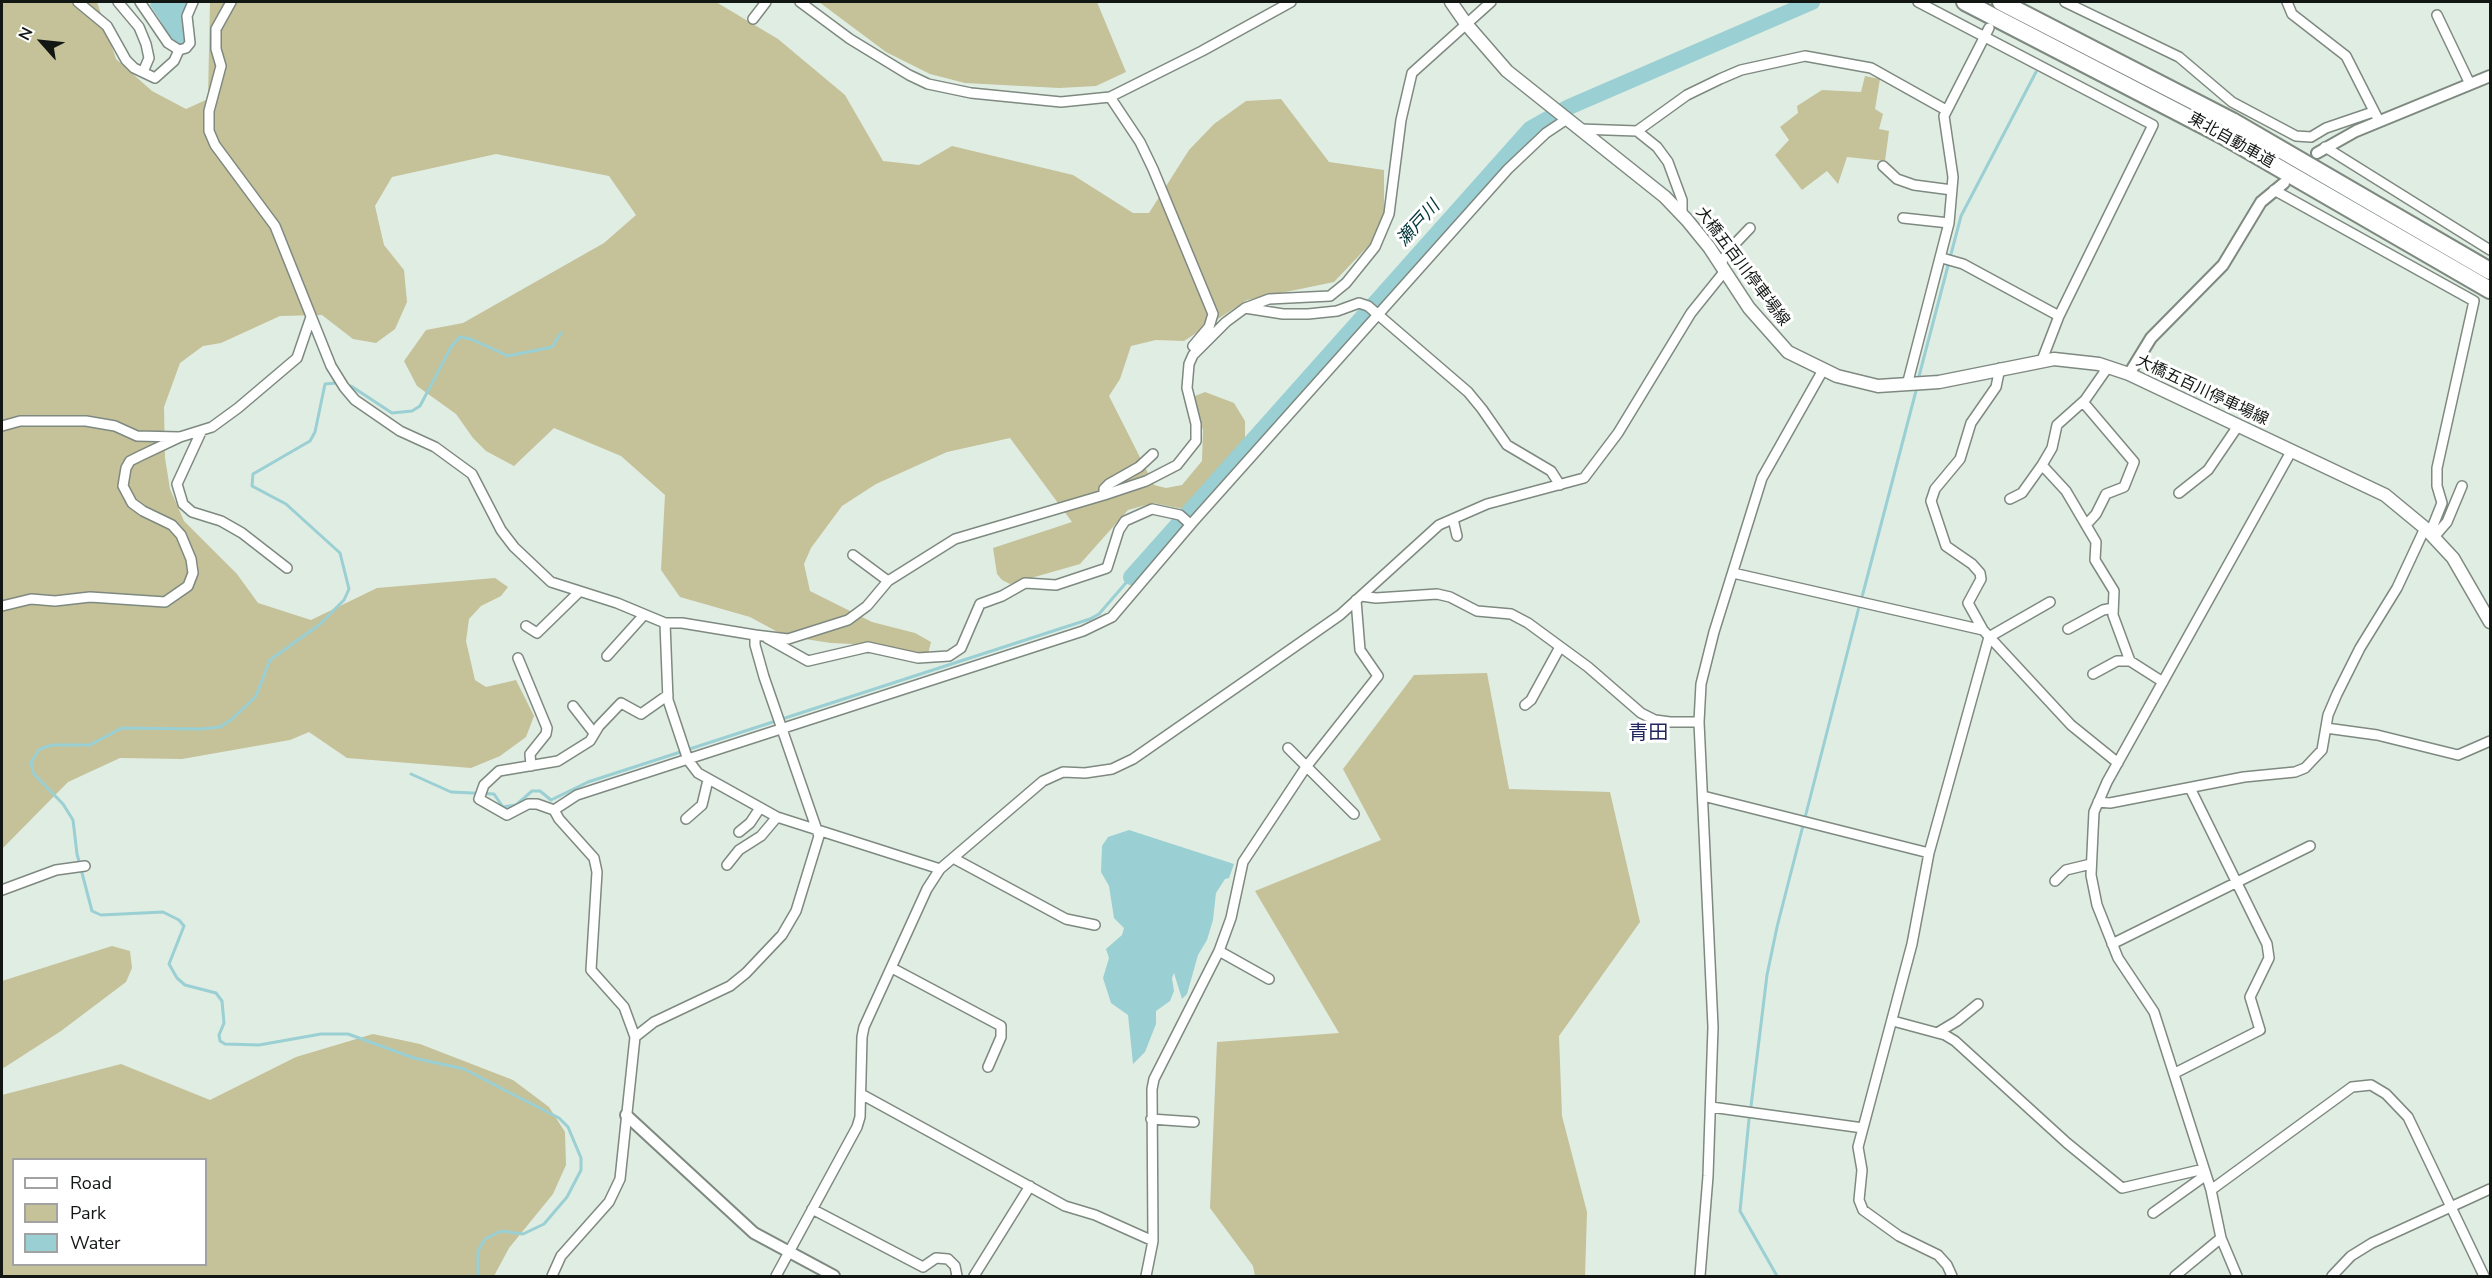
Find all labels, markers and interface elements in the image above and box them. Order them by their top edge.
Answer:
north arrow [12,12,72,72]
text: N [13,24,38,44]
street label: 東北自動車道 [2184,109,2278,173]
water label: 瀬戸川 [1393,197,1445,251]
street label: 大橋五百川停車場線 [1691,204,1793,330]
street label: 大橋五百川停車場線 [2133,352,2271,430]
district label: 青田 [1628,722,1668,746]
legend [12,1158,207,1266]
text: Road [70,1171,112,1195]
text: Park [70,1201,106,1225]
text: Water [70,1231,121,1255]

